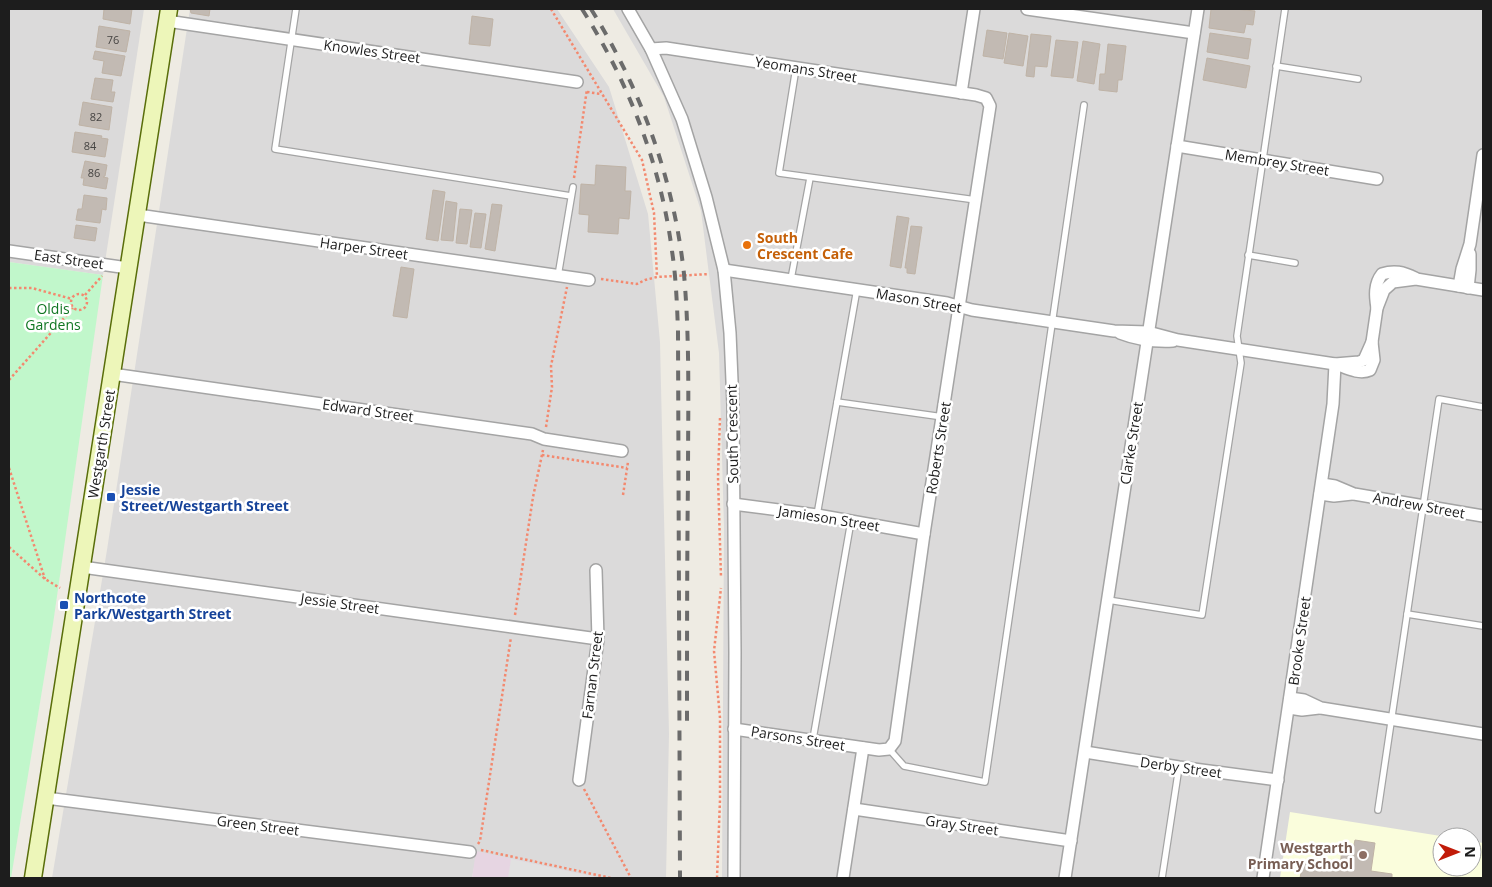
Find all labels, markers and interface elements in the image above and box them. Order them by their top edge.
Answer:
house number: 76 [107,32,119,47]
street label: Knowles Street [323,35,421,67]
street label: Yeomans Street [754,52,858,86]
house number: 82 [90,109,102,124]
house number: 84 [84,138,97,153]
street label: Membrey Street [1223,144,1331,180]
house number: 86 [88,165,100,180]
place label: South Crescent Cafe [757,228,853,263]
street label: Harper Street [319,232,409,264]
marker: South Crescent Cafe [741,239,753,251]
street label: East Street [33,245,105,273]
street label: Mason Street [875,283,963,317]
park label: Oldis Gardens [25,299,81,334]
street label: South Crescent [722,384,742,484]
street label: Westgarth Street [83,388,119,500]
street label: Edward Street [321,394,415,426]
street label: Roberts Street [921,400,955,496]
street label: Clarke Street [1115,400,1147,486]
place label: Jessie Street/Westgarth Street [119,480,289,515]
street label: Andrew Street [1371,488,1467,522]
marker: Jessie Street/Westgarth Street [105,491,117,503]
street label: Jamieson Street [775,500,881,535]
place label: Northcote Park/Westgarth Street [74,588,231,623]
street label: Jessie Street [298,588,380,618]
street label: Brooke Street [1283,595,1315,687]
marker: Northcote Park/Westgarth Street [58,599,70,611]
street label: Farnan Street [577,630,607,720]
street label: Parsons Street [750,721,846,755]
street label: Derby Street [1139,752,1223,782]
street label: Gray Street [924,810,1000,840]
street label: Green Street [216,811,300,839]
north arrow [1432,827,1482,877]
place label: Westgarth Primary School [1248,838,1353,873]
text: N [1461,846,1480,858]
marker: Westgarth Primary School [1357,849,1369,861]

